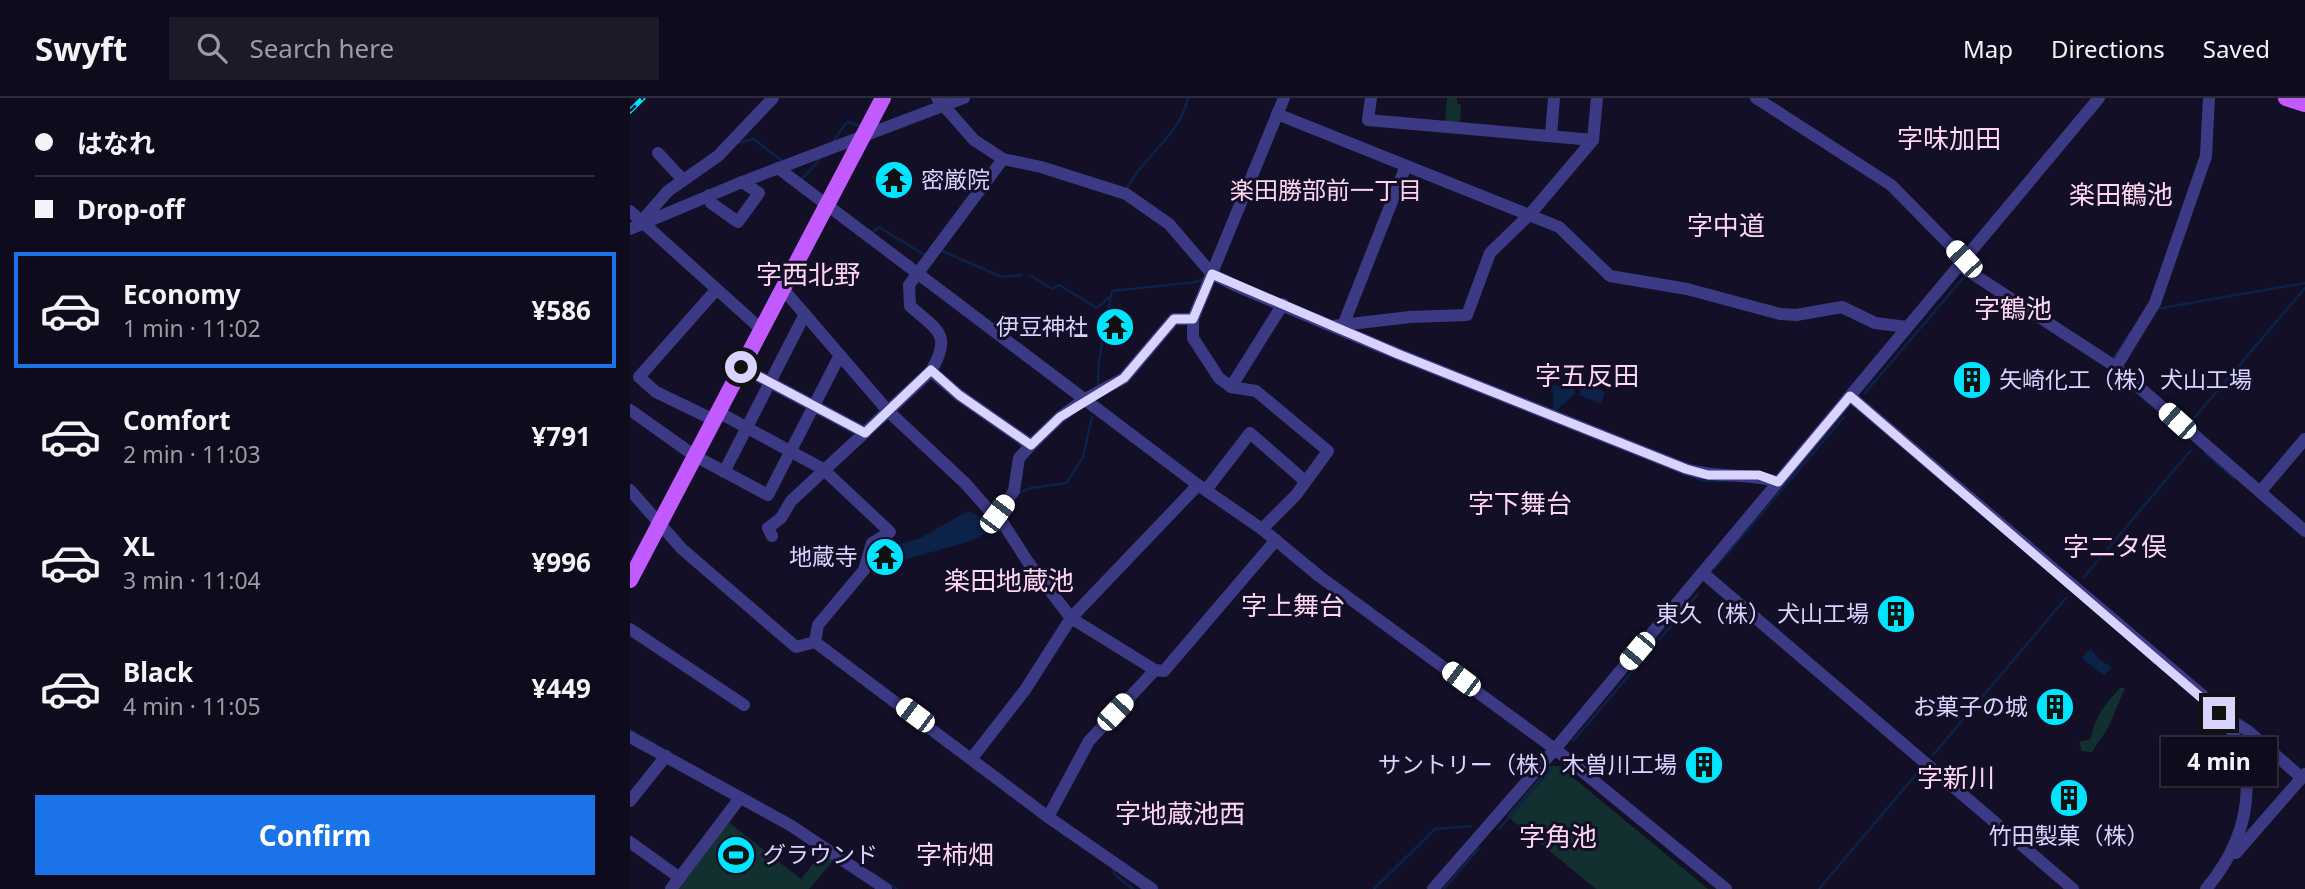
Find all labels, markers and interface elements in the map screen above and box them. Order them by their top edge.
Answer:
search box [169,17,659,80]
text: Swyft [35,26,127,71]
icon: search [193,29,231,67]
text: Search here [249,30,394,66]
text: Map [1963,32,2013,65]
text: Directions [2051,32,2165,65]
text: Saved [2203,32,2270,65]
district label: 字味加田 [1897,120,2001,156]
text: はなれ [77,125,155,161]
temple icon: 密厳院 [873,159,915,201]
place label: 密厳院 [921,163,990,195]
district label: 楽田勝部前一丁目 [1230,173,1422,206]
district label: 楽田鶴池 [2069,176,2173,212]
text: Drop-off [77,191,184,227]
district label: 字中道 [1687,207,1765,243]
car [1942,236,1987,282]
district label: 字西北野 [756,256,860,292]
text: Economy [123,276,241,312]
icon: car [39,279,102,342]
district label: 字鶴池 [1974,290,2052,326]
text: ¥586 [532,292,591,328]
temple icon: 伊豆神社 [1094,306,1136,348]
place label: 伊豆神社 [996,310,1088,342]
text: 1 min · 11:02 [123,312,261,344]
route start [725,351,757,383]
district label: 字五反田 [1535,357,1639,393]
building icon: 矢崎化工（株）犬山工場 [1951,359,1993,401]
place label: 矢崎化工（株）犬山工場 [1999,363,2252,395]
car [2155,399,2200,443]
text: Comfort [123,402,231,438]
icon: car [39,405,102,468]
text: ¥791 [532,418,591,454]
text: 2 min · 11:03 [123,438,261,470]
district label: 字下舞台 [1468,485,1572,521]
car [976,491,1019,537]
text: XL [123,528,155,564]
district label: 字二タ俣 [2063,528,2167,564]
icon: car [39,531,102,594]
temple icon: 地蔵寺 [864,536,906,578]
place label: 地蔵寺 [789,540,858,572]
text: ¥996 [532,544,591,580]
district label: 楽田地蔵池 [944,562,1074,598]
text: 3 min · 11:04 [123,564,261,596]
district label: 字上舞台 [1241,587,1345,623]
building icon: 東久（株） 犬山工場 [1875,593,1917,635]
place label: 東久（株） 犬山工場 [1656,597,1869,629]
car [1616,628,1659,674]
text: Black [123,654,193,690]
icon: car [39,657,102,720]
car [1438,658,1485,700]
text: ¥449 [532,670,591,706]
building icon: お菓子の城 [2034,686,2076,728]
car [1093,689,1138,735]
text: 4 min · 11:05 [123,690,261,722]
place label: お菓子の城 [1913,690,2028,722]
car [892,694,939,736]
route end [2203,697,2235,729]
callout: 4 min [2161,738,2277,786]
building icon: サントリー（株）木曽川工場 [1683,744,1725,786]
text: 4 min [2187,745,2251,777]
place label: サントリー（株）木曽川工場 [1378,748,1677,780]
district label: 字新川 [1917,759,1995,795]
building icon: 竹田製菓（株） [2048,777,2090,819]
button: Confirm [35,795,595,875]
district label: 字地蔵池西 [1115,795,1245,831]
district label: 字角池 [1519,818,1597,854]
place label: 竹田製菓（株） [1989,819,2150,851]
sports icon: グラウンド [715,834,757,876]
district label: 字柿畑 [916,836,994,872]
place label: グラウンド [763,838,878,870]

